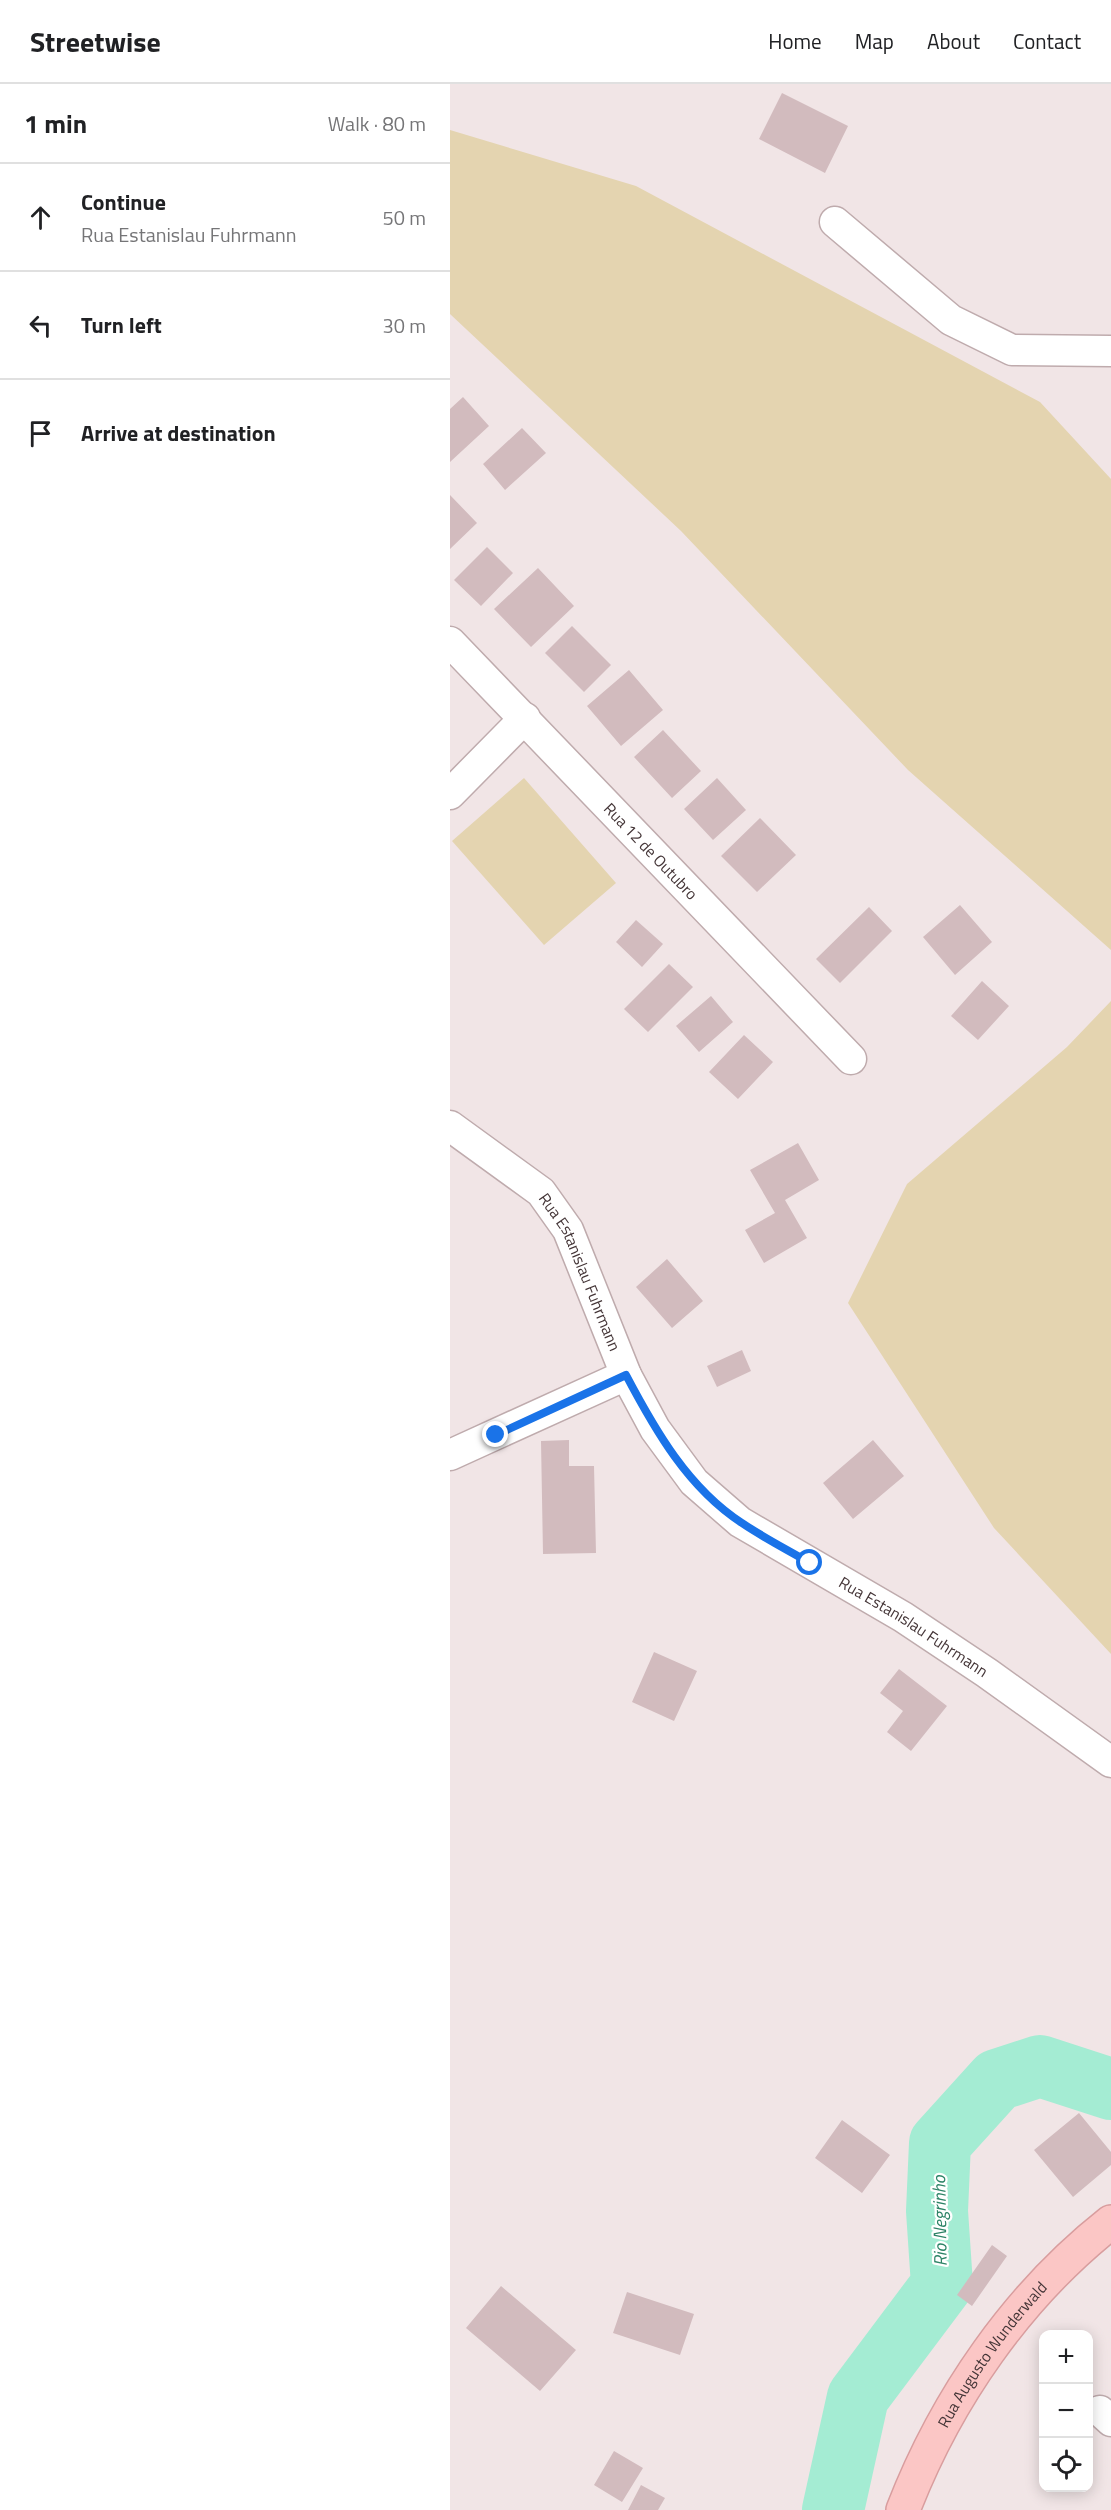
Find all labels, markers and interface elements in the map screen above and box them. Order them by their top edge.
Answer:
text: Streetwise [30,20,161,63]
text: Home [768,25,822,57]
text: Map [855,25,894,57]
text: About [927,25,980,57]
text: Contact [1013,25,1081,57]
text: 1 min [24,104,87,143]
text: Walk · 80 m [328,108,426,139]
text: Continue [81,185,166,219]
icon: ahead [24,201,57,234]
text: 50 m [382,202,426,233]
text: Rua Estanislau Fuhrmann [81,219,296,250]
text: Turn left [81,308,162,342]
icon: left [24,309,57,342]
text: 30 m [382,310,426,341]
text: Arrive at destination [81,416,276,450]
icon: arrive [24,417,57,450]
street label: Rua 12 de Outubro [598,797,704,905]
street label: Rua Estanislau Fuhrmann [533,1188,627,1354]
route end [482,1421,508,1447]
route start [796,1549,822,1575]
street label: Rua Estanislau Fuhrmann [835,1570,993,1683]
water label: Rio Negrinho [925,2174,954,2267]
street label: Rua Augusto Wunderwald [931,2276,1052,2432]
map controls [1039,2330,1093,2492]
button: + [1039,2330,1093,2384]
button: − [1039,2384,1093,2438]
button: locate [1039,2438,1093,2492]

